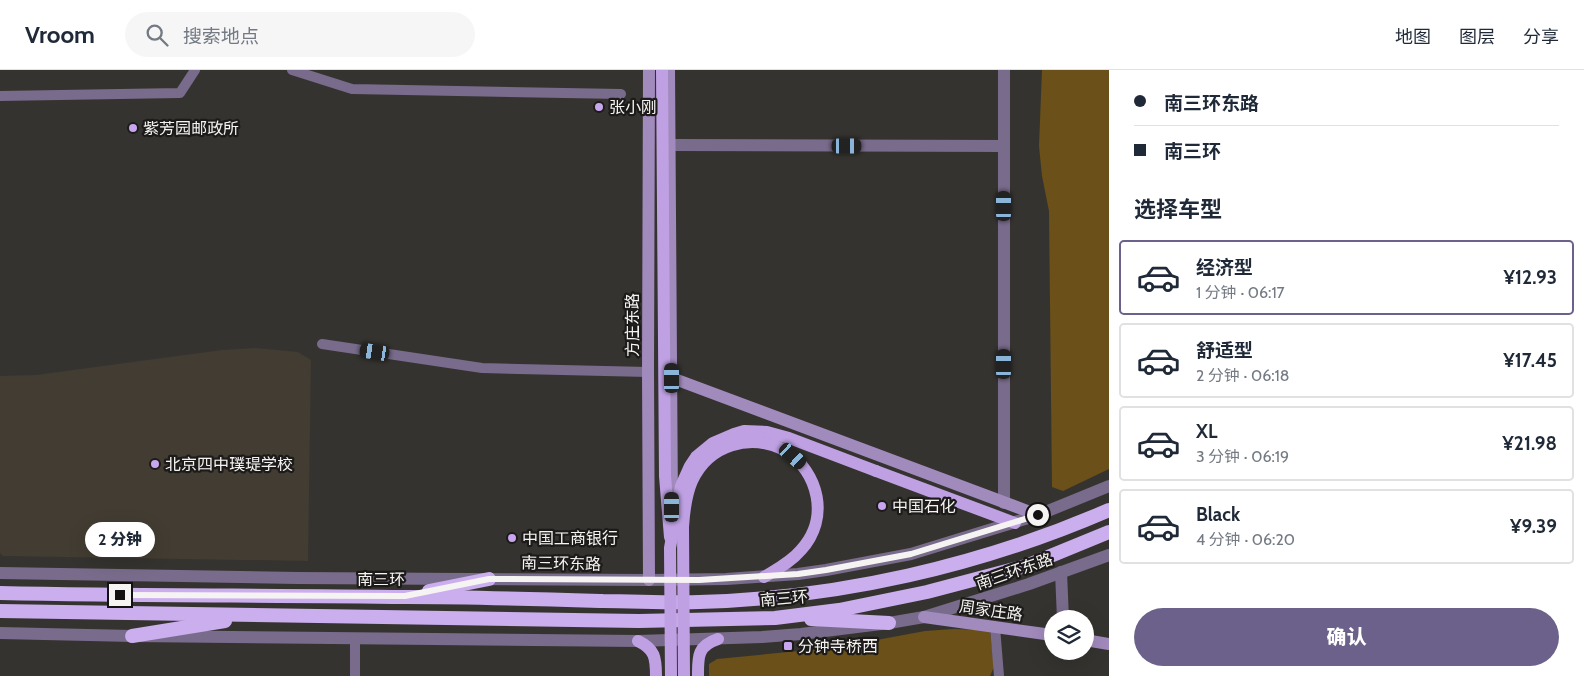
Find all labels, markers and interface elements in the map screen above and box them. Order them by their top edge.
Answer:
search box [125,12,475,57]
text: Vroom [25,20,95,49]
icon: search [143,21,171,49]
text: 搜索地点 [183,25,259,48]
text: 地图 [1395,26,1431,48]
text: 图层 [1459,26,1495,48]
text: 分享 [1523,26,1559,48]
text: 南三环东路 [1164,92,1259,115]
place label: 张小刚 [609,98,657,117]
marker: 张小刚 [593,101,605,113]
place label: 紫芳园邮政所 [143,119,239,138]
marker: 紫芳园邮政所 [127,122,139,134]
car [832,139,862,154]
text: 南三环 [1164,140,1221,163]
car [996,191,1011,221]
text: 选择车型 [1134,196,1222,223]
icon: car [1136,255,1181,300]
text: 经济型 [1196,256,1253,279]
text: ¥12.93 [1504,266,1557,289]
text: 1 分钟 · 06:17 [1196,283,1285,302]
street label: 方庄东路 [623,293,642,357]
icon: car [1136,338,1181,383]
text: 舒适型 [1196,339,1253,362]
car [359,342,390,362]
car [996,349,1011,379]
text: ¥17.45 [1503,349,1557,372]
car [664,363,679,393]
text: 2 分钟 · 06:18 [1196,366,1290,385]
text: XL [1196,420,1217,443]
icon: car [1136,421,1181,466]
text: ¥21.98 [1502,432,1557,455]
car [776,440,809,472]
text: 3 分钟 · 06:19 [1196,447,1289,466]
place label: 北京四中璞瑅学校 [165,455,293,474]
marker: 北京四中璞瑅学校 [149,458,161,470]
car [664,492,679,522]
place label: 中国石化 [892,497,956,516]
marker: 中国石化 [876,500,888,512]
text: Black [1196,503,1240,526]
route start [1027,504,1049,526]
icon: car [1136,504,1181,549]
text: ¥9.39 [1510,515,1557,538]
callout: 2 分钟 [85,522,155,558]
place label: 中国工商银行 [522,529,618,548]
text: 2 分钟 [98,530,142,549]
text: 4 分钟 · 06:20 [1196,530,1295,549]
marker: 中国工商银行 [506,532,518,544]
street label: 南三环东路 [973,549,1055,593]
street label: 南三环东路 [521,553,601,574]
street label: 南三环 [357,570,405,589]
route end [109,584,131,606]
street label: 南三环 [759,587,809,610]
street label: 周家庄路 [958,597,1024,624]
button: 确认 [1134,608,1559,666]
map controls [1044,610,1094,660]
button: layers [1044,610,1094,660]
place label: 分钟寺桥西 [798,637,878,656]
marker: 分钟寺桥西 [782,640,794,652]

